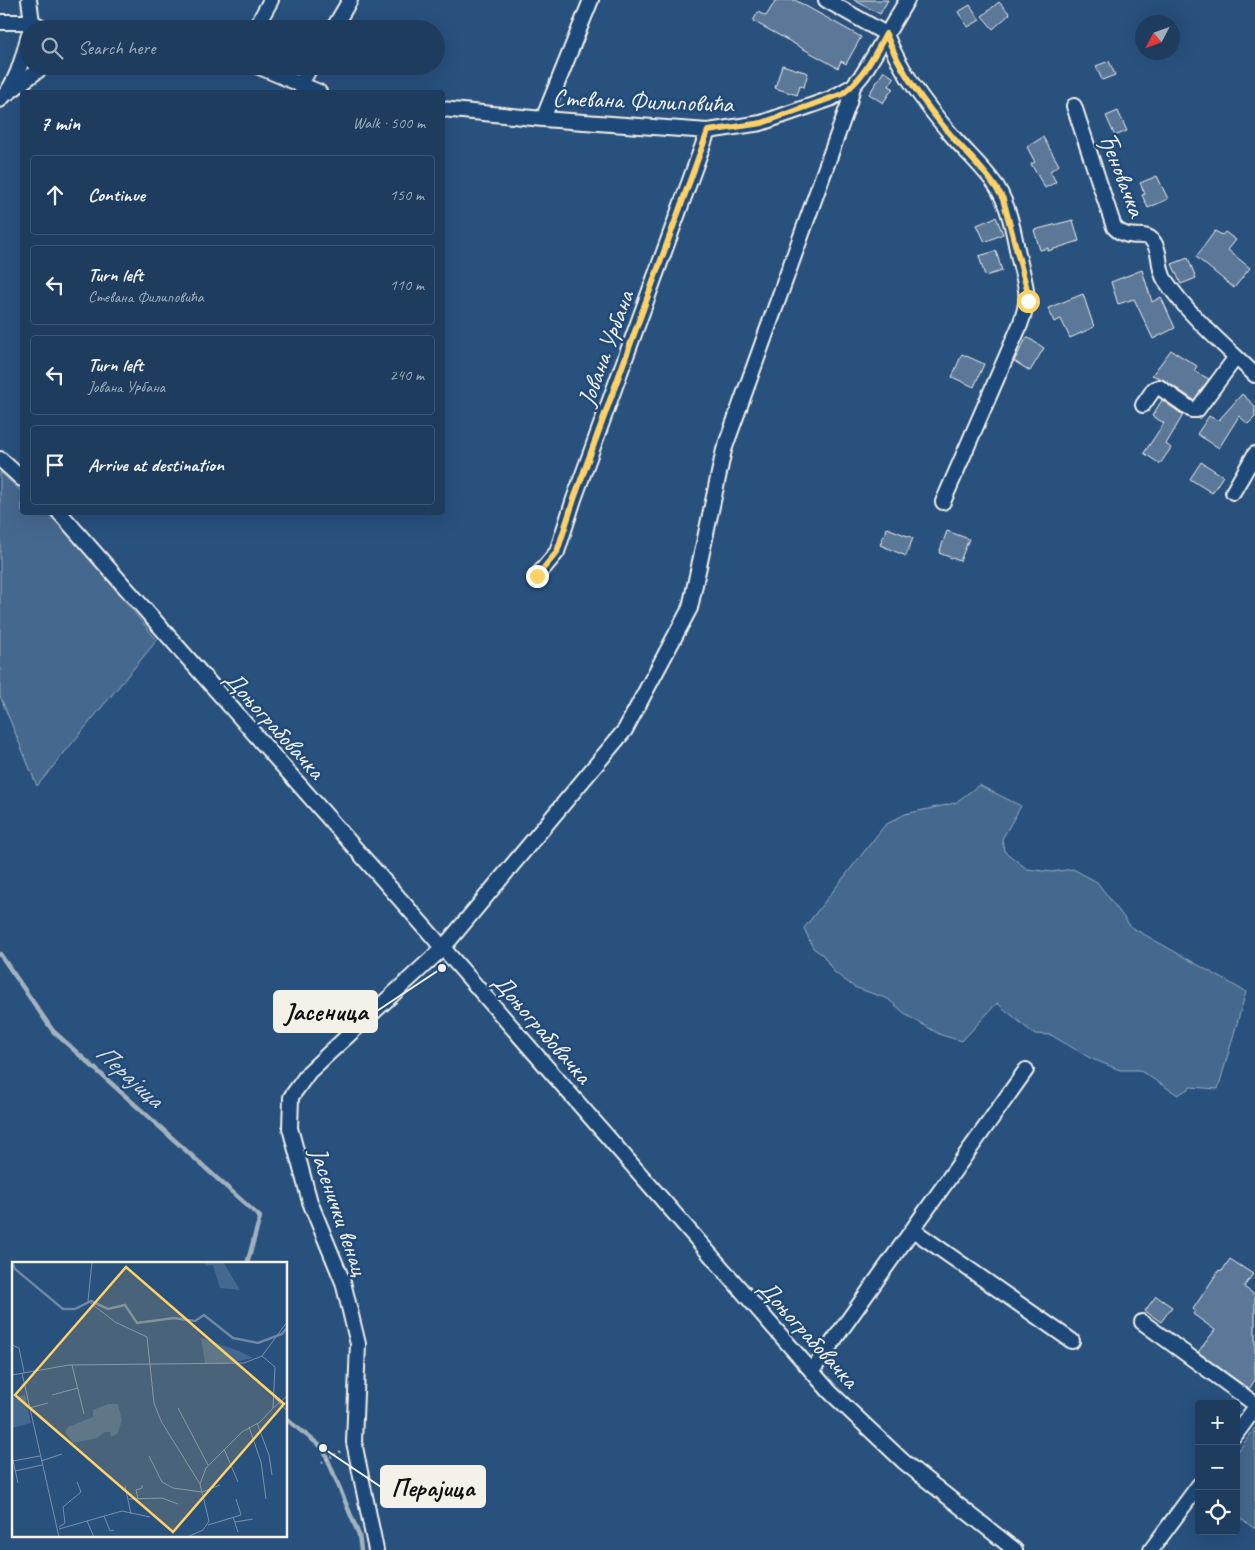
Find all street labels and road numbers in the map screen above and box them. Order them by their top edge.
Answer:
street label: Стевана Филиповића [552,82,736,120]
street label: Ђеновачка [1091,127,1154,223]
street label: Јована Урбана [570,284,642,411]
street label: Доњограбовачка [217,663,333,787]
street label: Доњограбовачка [485,967,600,1092]
street label: Јасенички венац [302,1142,376,1281]
street label: Доњограбовачка [751,1272,867,1396]

